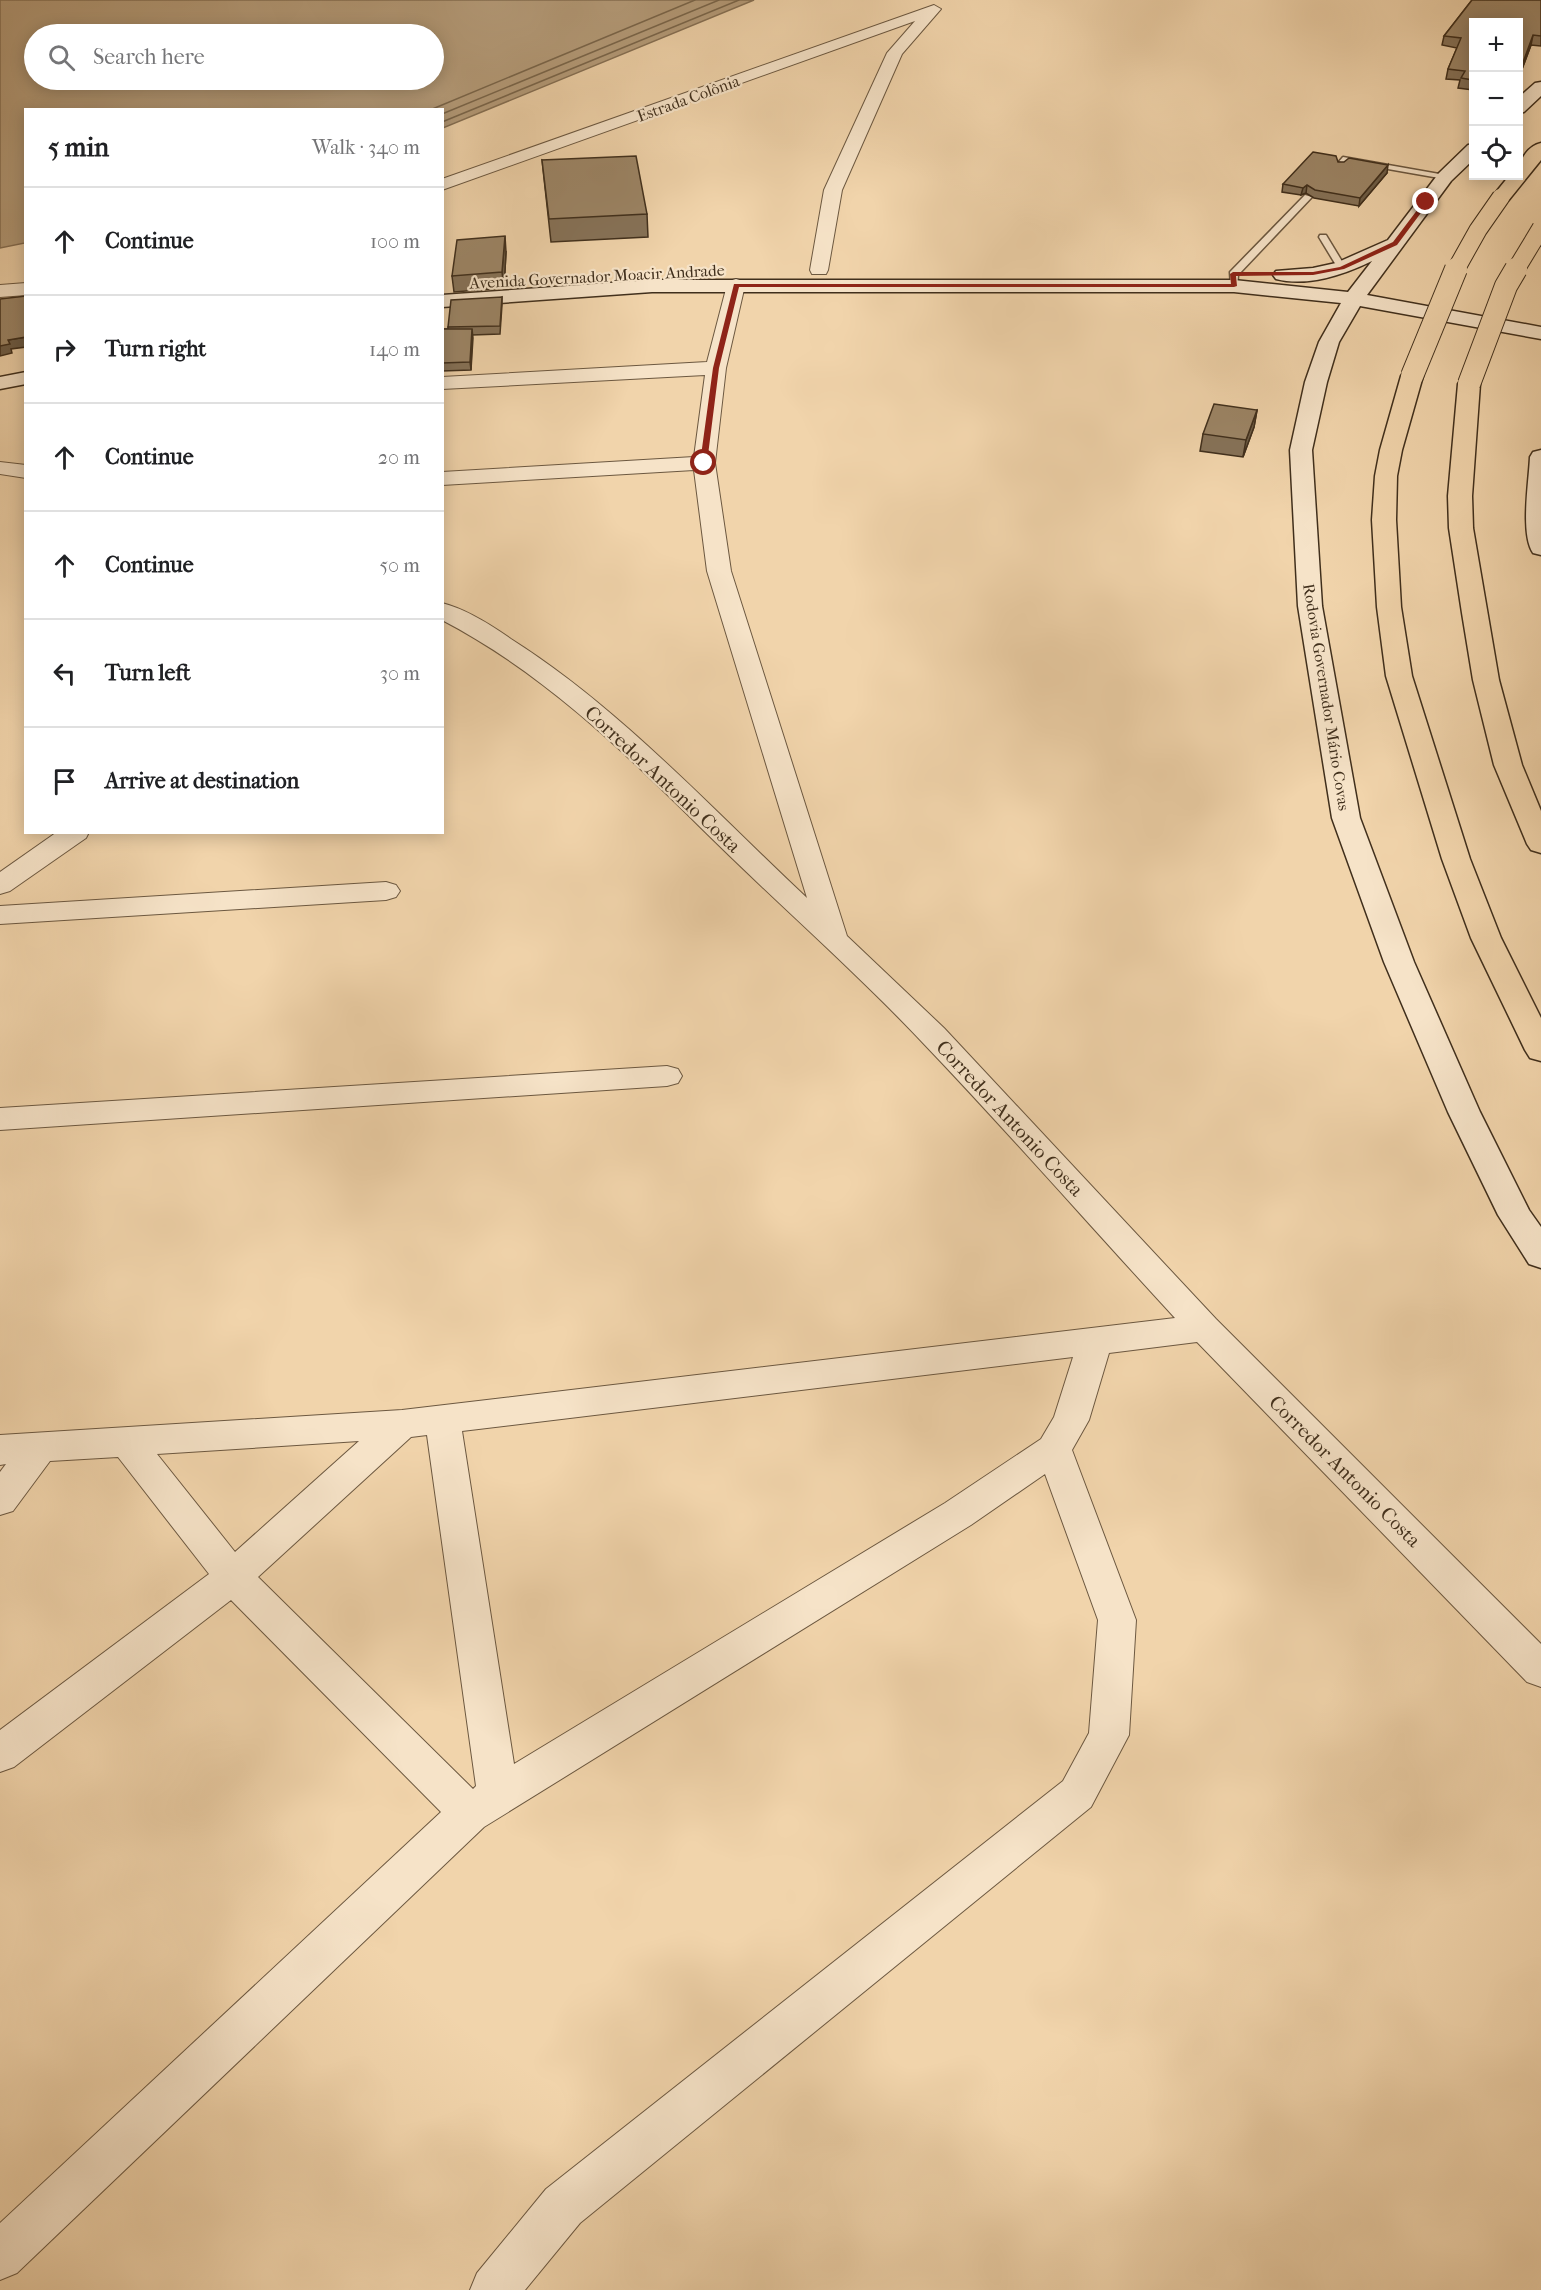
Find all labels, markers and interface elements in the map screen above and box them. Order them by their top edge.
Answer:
map controls [1469,18,1523,180]
button: + [1469,18,1523,72]
search box [24,24,444,90]
icon: search [45,41,78,74]
text: Search here [93,44,205,70]
street label: Estrada Colônia [634,71,743,126]
button: − [1469,72,1523,126]
button: locate [1469,126,1523,180]
text: 5 min [48,132,109,163]
text: Walk · 340 m [312,136,420,159]
route end [1412,188,1438,214]
icon: ahead [48,225,81,258]
text: Continue [105,228,194,254]
text: 100 m [370,230,420,253]
street label: Avenida Governador Moacir Andrade [468,260,725,293]
icon: right [48,333,81,366]
text: Turn right [105,336,206,362]
text: 140 m [369,338,420,361]
icon: ahead [48,441,81,474]
text: Continue [105,444,194,470]
text: 20 m [378,446,420,469]
route start [690,449,716,475]
icon: ahead [48,549,81,582]
text: Continue [105,552,194,578]
text: 50 m [379,554,420,577]
street label: Rodovia Governador Mário Covas [1299,582,1354,812]
icon: left [48,657,81,690]
text: Turn left [105,660,191,686]
text: 30 m [380,662,420,685]
street label: Corredor Antonio Costa [580,701,746,858]
icon: arrive [48,765,81,798]
text: Arrive at destination [105,768,299,794]
street label: Corredor Antonio Costa [931,1036,1088,1202]
street label: Corredor Antonio Costa [1264,1391,1426,1552]

